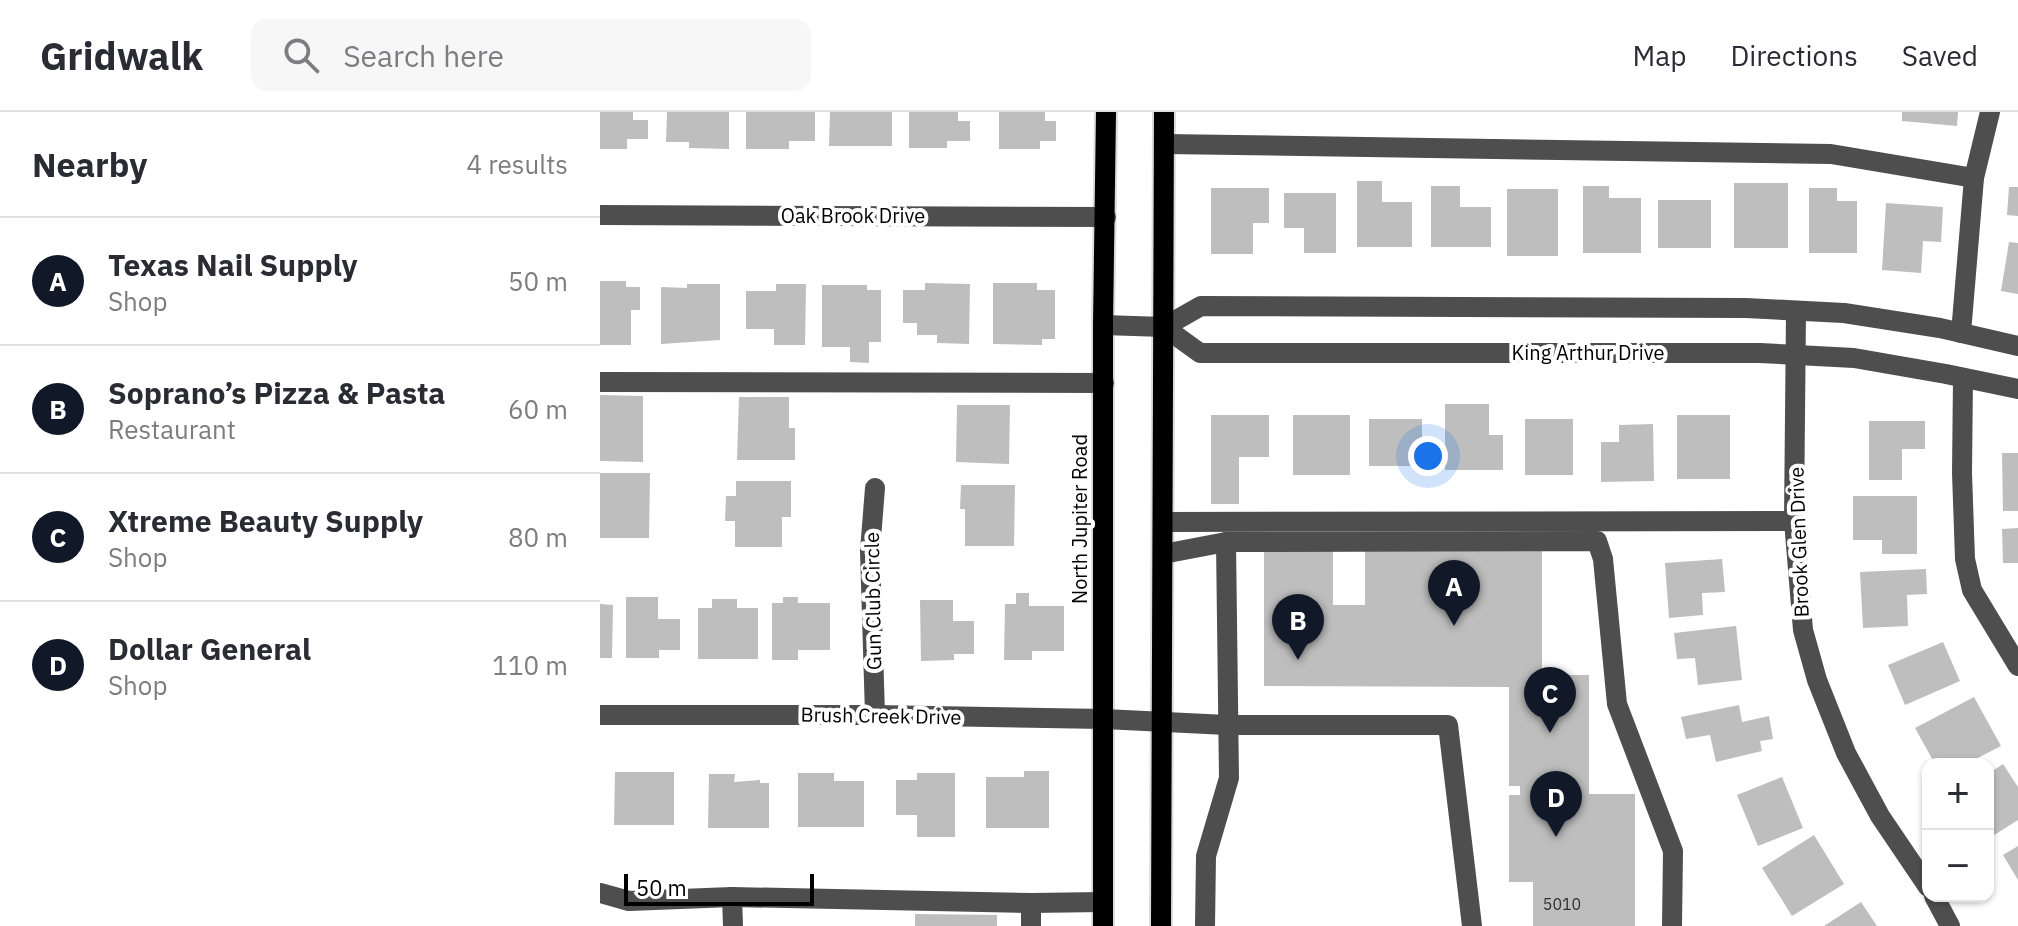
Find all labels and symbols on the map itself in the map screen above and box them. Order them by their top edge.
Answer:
street label: Oak Brook Drive [781,202,925,229]
street label: King Arthur Drive [1512,339,1664,366]
street label: North Jupiter Road [1066,434,1093,604]
your location [1408,436,1448,476]
street label: Brook Glen Drive [1782,466,1815,618]
street label: Gun Club Circle [858,532,887,670]
pin: A [1428,560,1480,626]
pin: B [1272,594,1324,660]
pin: C [1524,667,1576,733]
street label: Brush Creek Drive [800,701,962,730]
pin: D [1530,771,1582,837]
scale bar [624,870,814,906]
house number: 5010 [1543,894,1581,914]

